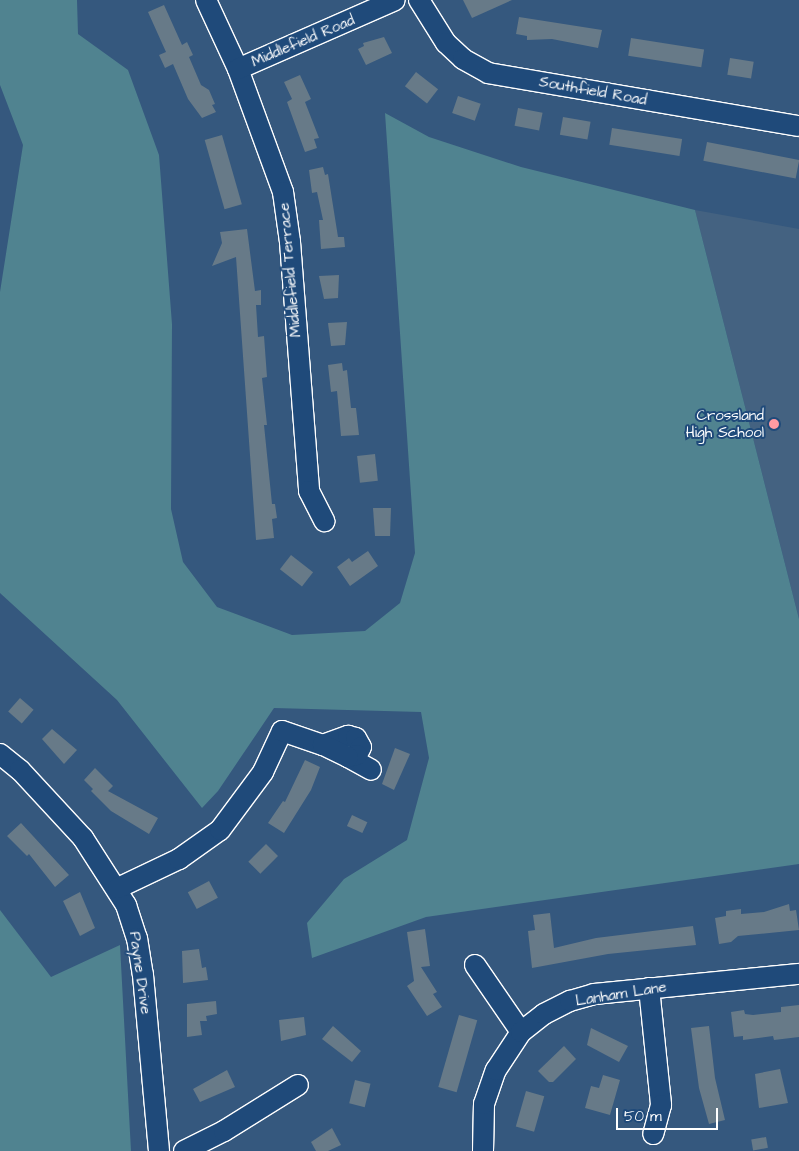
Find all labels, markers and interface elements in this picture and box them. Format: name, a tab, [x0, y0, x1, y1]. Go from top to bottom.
street label: Middlefield Road	[249, 11, 357, 71]
street label: Southfield Road	[538, 73, 648, 109]
street label: Middlefield Terrace	[275, 202, 305, 338]
place label: Crossland High School	[686, 406, 764, 441]
marker: Crossland High School	[768, 418, 780, 430]
street label: Payne Drive	[125, 931, 155, 1015]
street label: Lanham Lane	[574, 978, 668, 1010]
scale bar	[619, 1098, 722, 1130]
text: 50 m	[624, 1106, 662, 1127]

